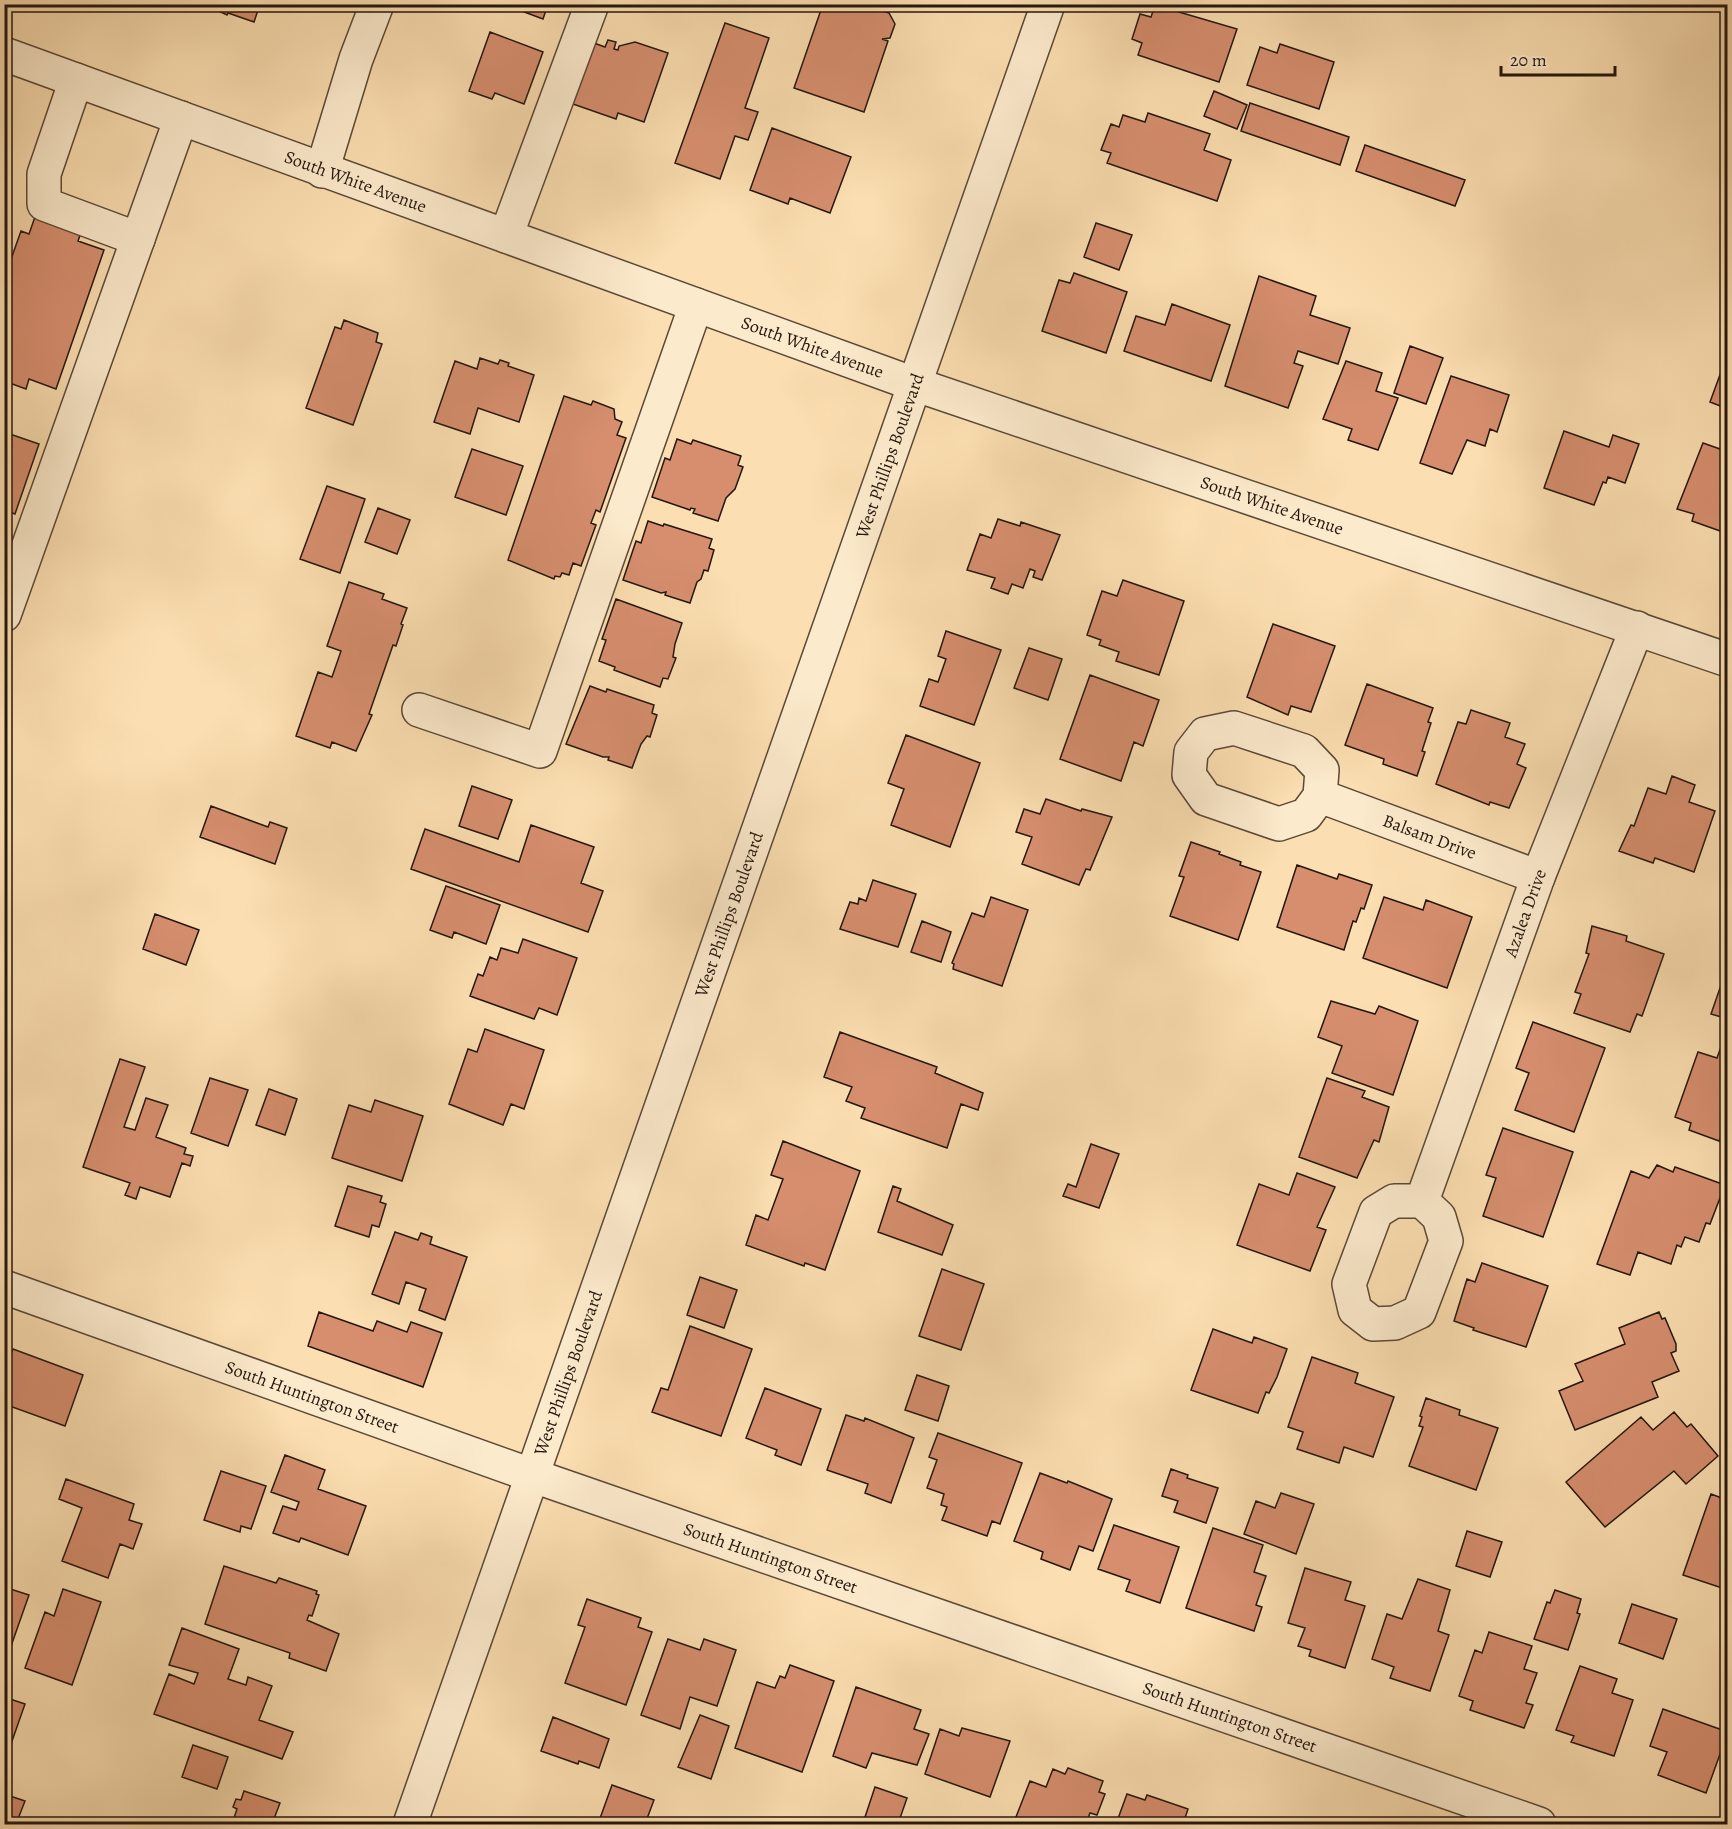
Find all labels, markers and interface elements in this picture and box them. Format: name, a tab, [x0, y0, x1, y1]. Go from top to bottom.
scale bar	[1501, 39, 1615, 77]
text: 20 m	[1510, 48, 1547, 72]
street label: South White Avenue	[281, 145, 430, 218]
street label: South White Avenue	[738, 310, 887, 384]
street label: West Phillips Boulevard	[849, 370, 930, 542]
street label: South White Avenue	[1197, 470, 1347, 541]
street label: Balsam Drive	[1379, 808, 1480, 865]
street label: West Phillips Boulevard	[689, 828, 769, 1001]
street label: Azalea Drive	[1498, 865, 1552, 961]
street label: West Phillips Boulevard	[528, 1287, 608, 1460]
street label: South Huntington Street	[222, 1355, 402, 1439]
street label: South Huntington Street	[680, 1517, 861, 1599]
street label: South Huntington Street	[1139, 1676, 1320, 1758]

